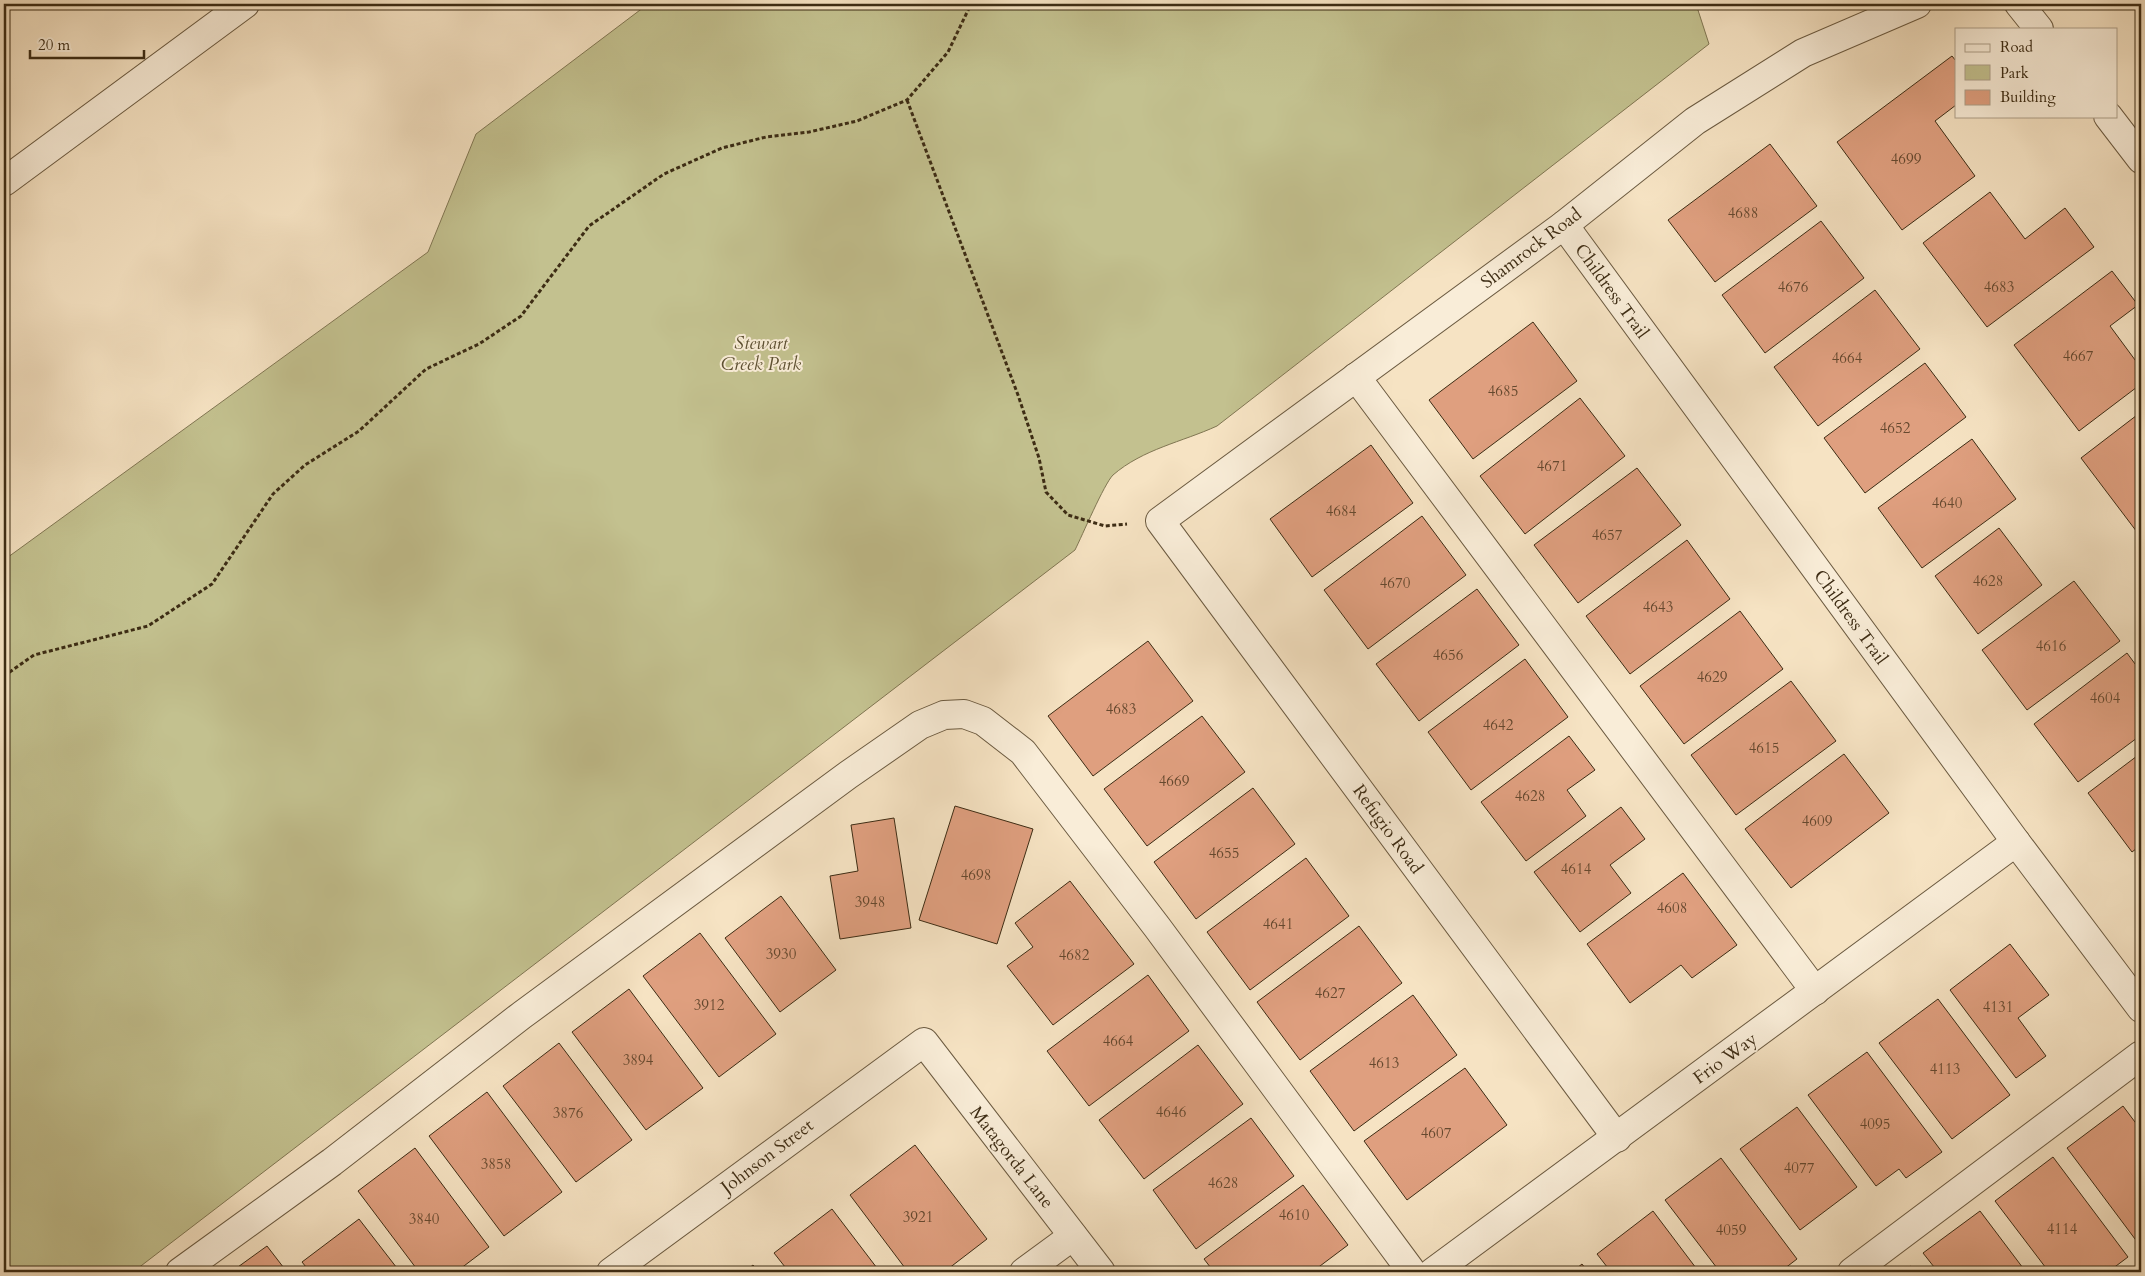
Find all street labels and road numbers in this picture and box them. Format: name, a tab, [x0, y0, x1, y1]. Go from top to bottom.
street label: Shamrock Road	[1476, 202, 1587, 295]
street label: Childress Trail	[1569, 239, 1655, 344]
street label: Childress Trail	[1808, 565, 1894, 670]
street label: Refugio Road	[1347, 779, 1429, 880]
street label: Frio Way	[1688, 1026, 1763, 1090]
street label: Matagorda Lane	[964, 1101, 1060, 1214]
street label: Johnson Street	[713, 1113, 819, 1201]

